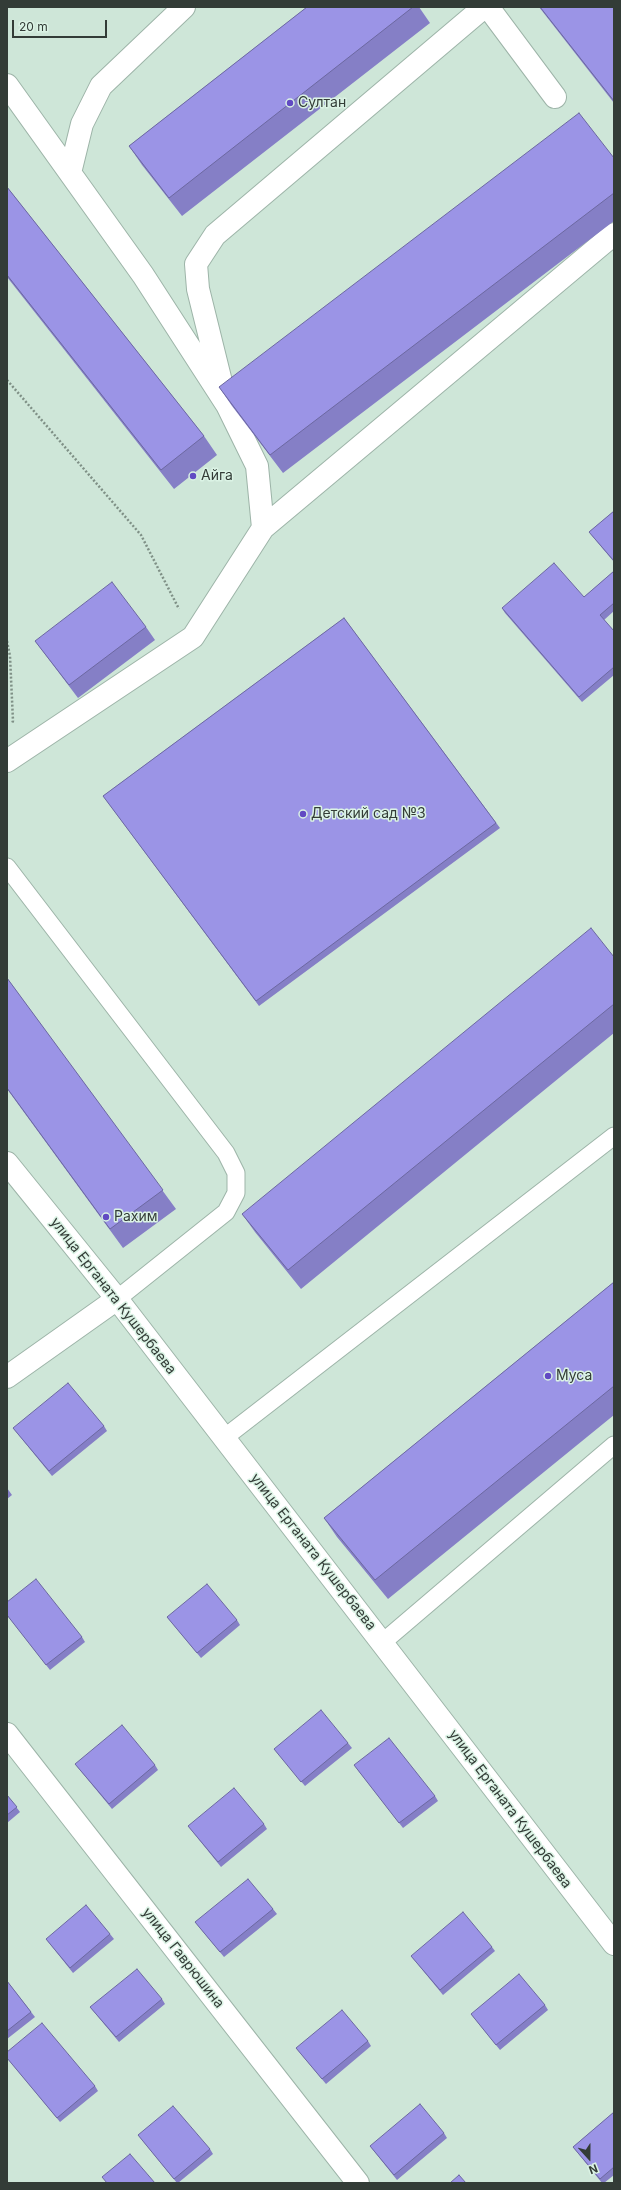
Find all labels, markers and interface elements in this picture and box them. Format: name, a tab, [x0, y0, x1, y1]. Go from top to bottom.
scale bar	[14, 12, 109, 38]
text: 20 m	[19, 19, 48, 34]
place label: Султан	[298, 95, 346, 111]
marker: Султан	[285, 98, 295, 108]
place label: Айга	[201, 468, 233, 484]
marker: Айга	[188, 471, 198, 481]
place label: Детский сад №3	[311, 806, 426, 822]
marker: Детский сад №3	[298, 809, 308, 819]
place label: Рахим	[114, 1209, 158, 1225]
marker: Рахим	[101, 1212, 111, 1222]
street label: улица Ерганата Кушербаева	[47, 1214, 179, 1378]
place label: Муса	[556, 1368, 592, 1384]
marker: Муса	[543, 1371, 553, 1381]
street label: улица Ерганата Кушербаева	[247, 1470, 379, 1634]
street label: улица Ерганата Кушербаева	[445, 1726, 575, 1892]
street label: улица Гаврюшина	[139, 1904, 227, 2012]
north arrow	[569, 2138, 609, 2178]
text: N	[587, 2161, 600, 2177]

